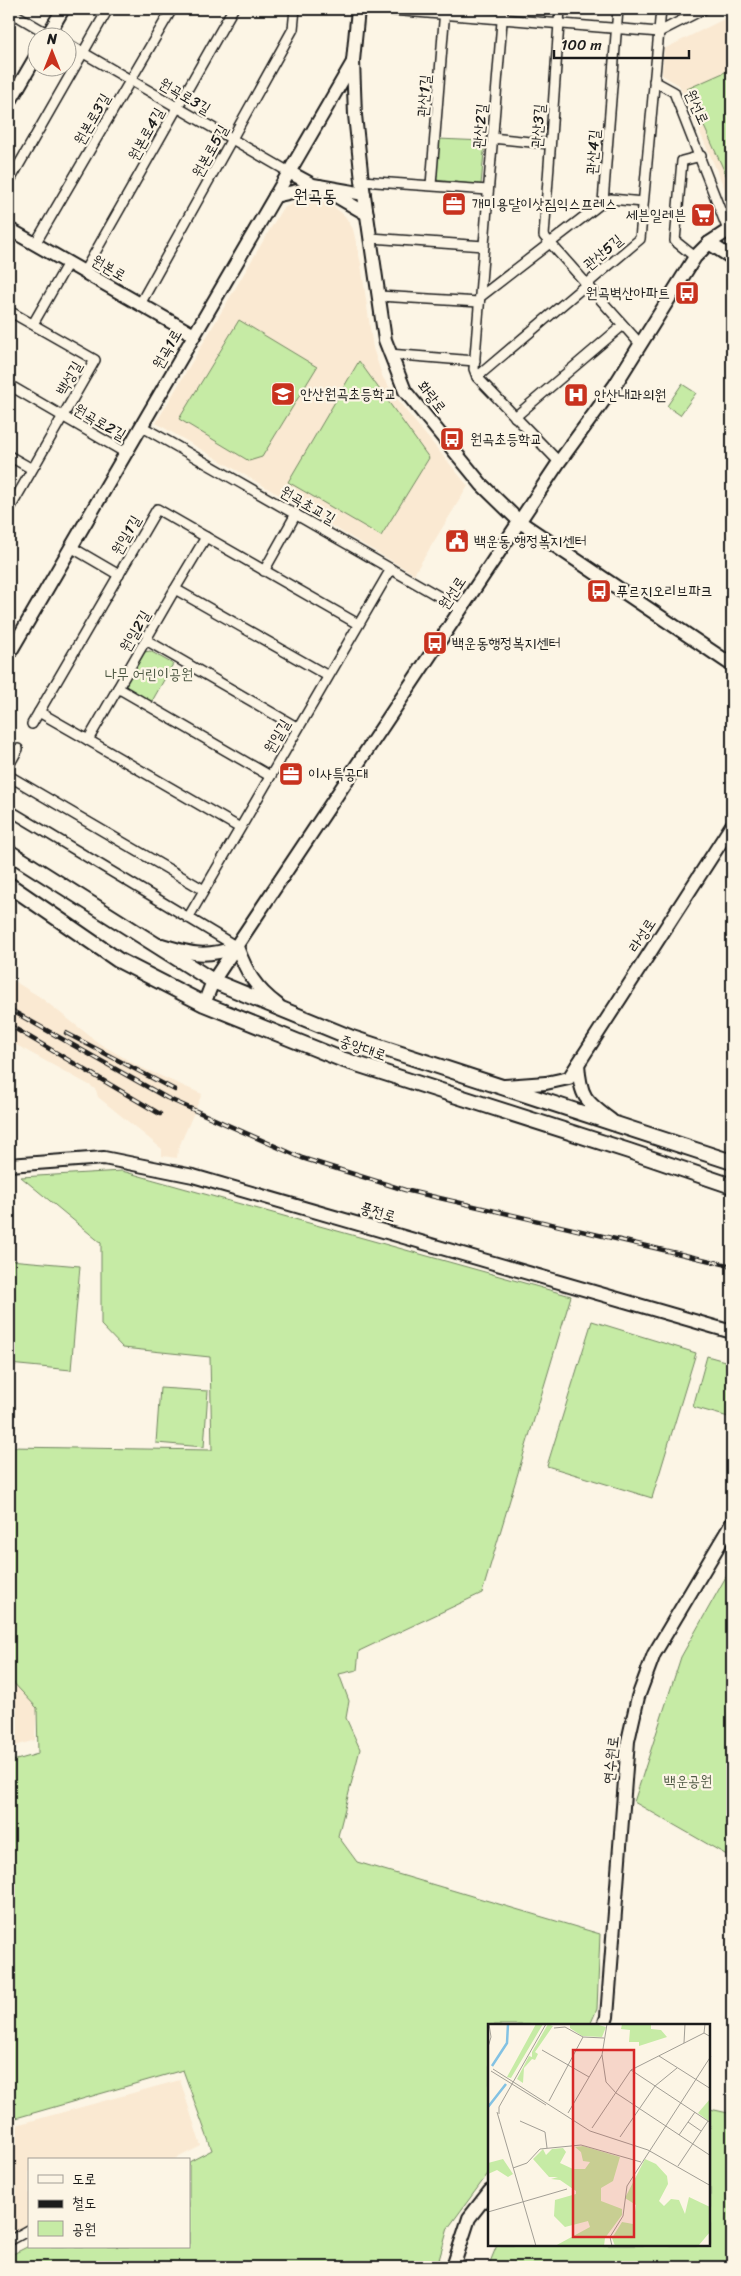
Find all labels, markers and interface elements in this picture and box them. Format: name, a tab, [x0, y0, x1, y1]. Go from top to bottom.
text: N	[46, 27, 57, 52]
north arrow	[28, 28, 78, 78]
scale bar	[554, 28, 688, 60]
text: 100 m	[561, 32, 602, 58]
street label: 원곡로3길	[154, 71, 216, 121]
street label: 관산1길	[410, 74, 438, 118]
street label: 원선로	[678, 85, 716, 129]
street label: 원본로3길	[67, 88, 117, 150]
street label: 원본로4길	[121, 102, 171, 166]
street label: 관산2길	[465, 103, 495, 149]
street label: 관산3길	[523, 103, 553, 149]
street label: 원본로5길	[185, 120, 235, 182]
street label: 관산4길	[578, 128, 608, 176]
district label: 원곡동	[293, 180, 337, 212]
office icon: 개미용달이삿짐익스프레스	[441, 191, 467, 217]
place label: 개미용달이삿짐익스프레스	[472, 191, 617, 217]
place label: 세븐일레븐	[626, 202, 686, 228]
supermarket icon: 세븐일레븐	[690, 202, 716, 228]
street label: 관산5길	[577, 227, 629, 277]
street label: 원본로	[87, 248, 131, 288]
place label: 원곡벽산아파트	[586, 280, 670, 306]
bus stop icon: 원곡벽산아파트	[674, 280, 700, 306]
street label: 원곡1로	[145, 324, 189, 374]
street label: 백성길	[49, 356, 89, 400]
street label: 화랑로	[411, 375, 453, 419]
school or university icon: 안산원곡초등학교	[270, 381, 296, 407]
place label: 안산원곡초등학교	[300, 381, 397, 407]
hospital icon: 안산내과의원	[563, 382, 589, 408]
place label: 안산내과의원	[594, 382, 666, 408]
street label: 원곡로2길	[69, 397, 131, 447]
bus stop icon: 원곡초등학교	[439, 426, 465, 452]
place label: 원곡초등학교	[470, 426, 542, 452]
street label: 원곡초교길	[275, 479, 341, 531]
street label: 원일1길	[104, 510, 148, 560]
public building icon: 백운동 행정복지센터	[444, 528, 470, 554]
place label: 백운동 행정복지센터	[474, 528, 587, 554]
street label: 원선로	[431, 571, 473, 615]
bus stop icon: 푸르지오리브파크	[586, 578, 612, 604]
place label: 푸르지오리브파크	[616, 578, 713, 604]
street label: 원일2길	[113, 605, 157, 657]
bus stop icon: 백운동행정복지센터	[422, 630, 448, 656]
place label: 백운동행정복지센터	[452, 630, 561, 656]
park label: 나무 어린이공원	[105, 661, 193, 687]
street label: 원일길	[257, 714, 297, 758]
office icon: 이사특공대	[278, 761, 304, 787]
place label: 이사특공대	[308, 761, 368, 787]
street label: 라성로	[621, 913, 663, 957]
street label: 중앙대로	[336, 1028, 390, 1068]
street label: 풍전로	[357, 1195, 399, 1229]
street label: 연수원로	[596, 1735, 626, 1785]
park label: 백운공원	[664, 1768, 712, 1794]
inset map	[488, 2024, 711, 2246]
legend	[28, 2158, 190, 2248]
text: 도로	[72, 2166, 96, 2192]
text: 철도	[72, 2190, 96, 2216]
text: 공원	[72, 2216, 96, 2242]

